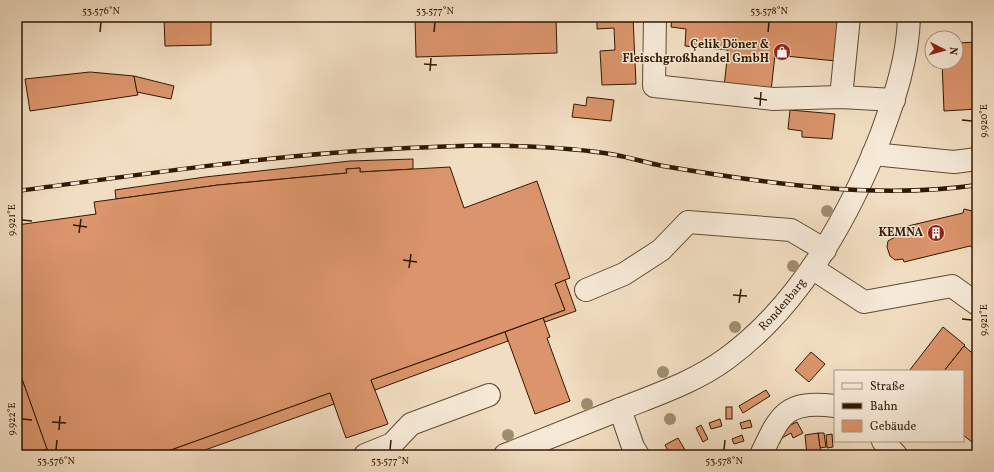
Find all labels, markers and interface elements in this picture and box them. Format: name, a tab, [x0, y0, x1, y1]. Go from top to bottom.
text: 53.576°N	[82, 4, 121, 18]
text: 53.577°N	[416, 4, 454, 18]
text: 53.578°N	[750, 4, 788, 18]
north arrow	[924, 30, 964, 70]
place label: Çelik Döner & Fleischgroßhandel GmbH	[623, 37, 769, 67]
shop icon: Çelik Döner & Fleischgroßhandel GmbH	[772, 42, 792, 62]
text: N	[945, 46, 960, 56]
text: 9.920°E	[977, 104, 991, 138]
text: 9.921°E	[5, 204, 19, 236]
building icon: KEMNA	[926, 223, 946, 243]
place label: KEMNA	[878, 225, 923, 241]
street label: Rondenbarg	[755, 275, 810, 335]
text: 9.921°E	[977, 304, 991, 336]
legend	[834, 370, 964, 442]
text: Straße	[870, 379, 905, 395]
text: Bahn	[870, 399, 898, 415]
text: 9.922°E	[5, 402, 19, 436]
text: Gebäude	[870, 419, 917, 435]
text: 53.576°N	[37, 454, 76, 468]
text: 53.577°N	[371, 454, 409, 468]
text: 53.578°N	[705, 454, 743, 468]

